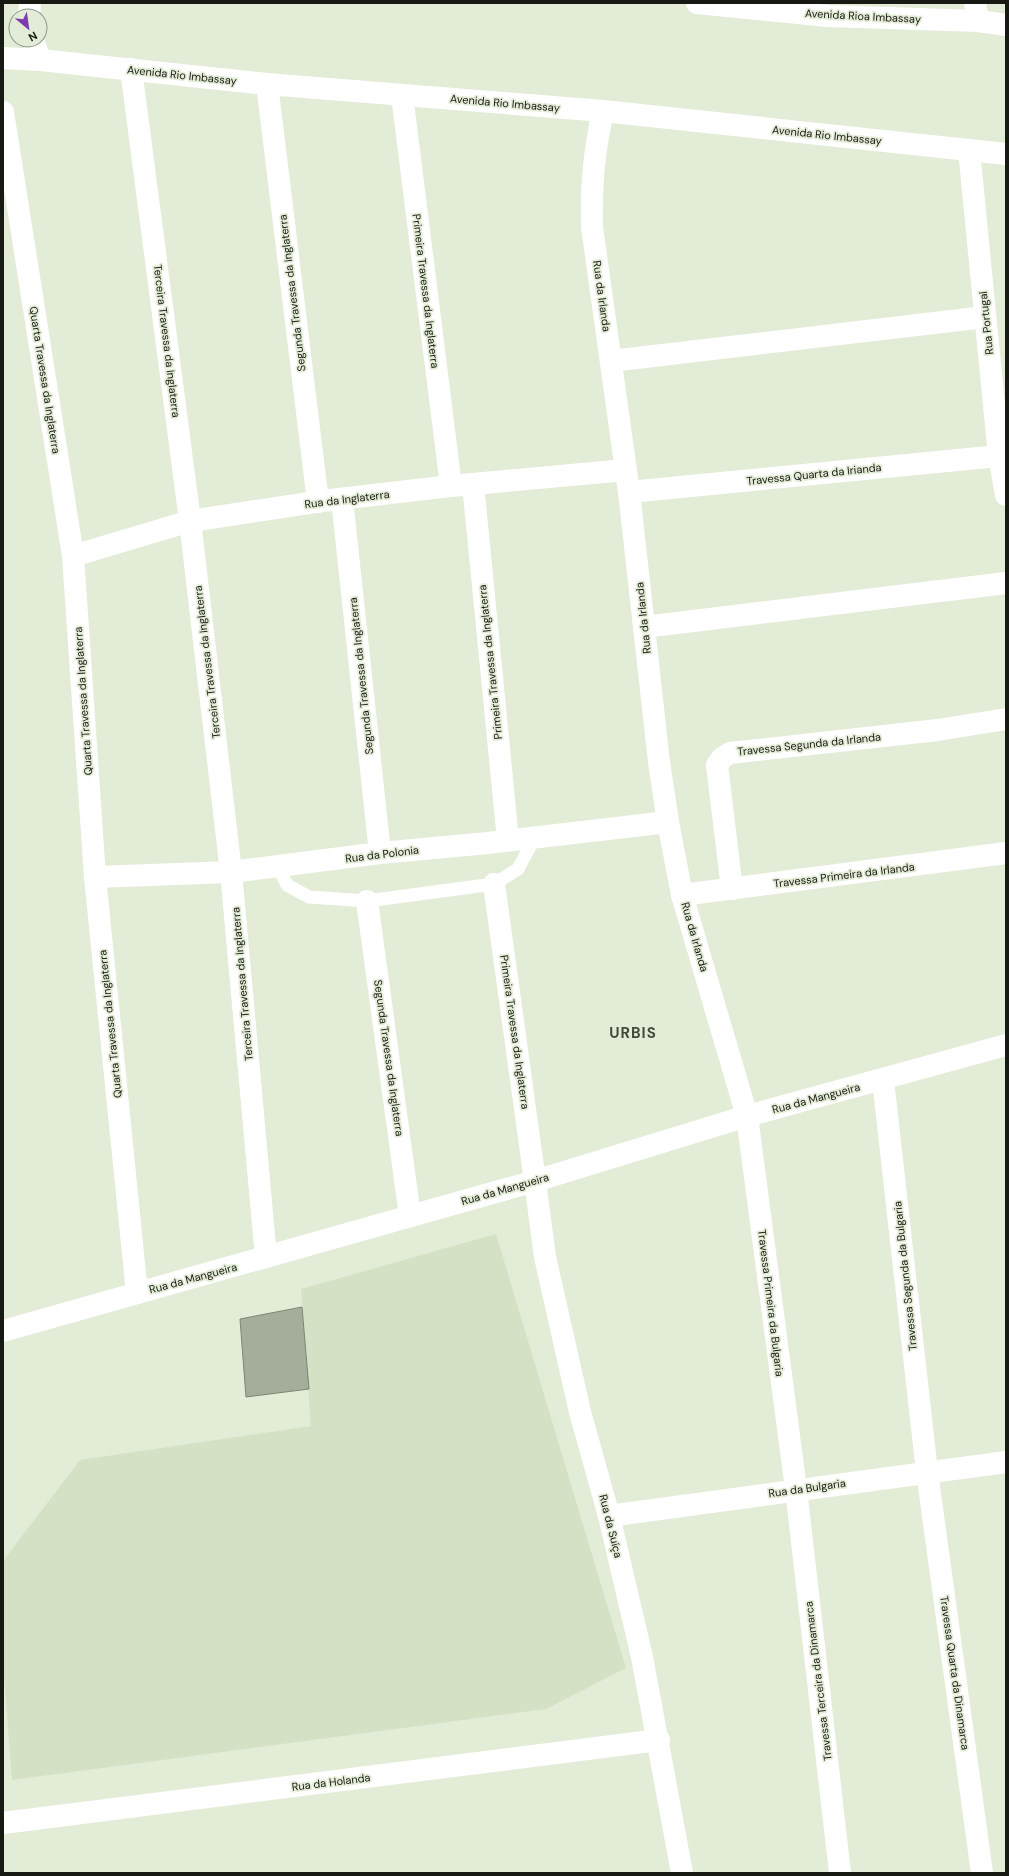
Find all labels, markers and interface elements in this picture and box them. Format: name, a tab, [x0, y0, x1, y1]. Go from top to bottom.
street label: Avenida Rioa Imbassay	[805, 6, 921, 26]
north arrow	[8, 8, 48, 48]
text: N	[26, 29, 40, 45]
street label: Avenida Rio Imbassay	[127, 62, 237, 88]
street label: Avenida Rio Imbassay	[450, 91, 560, 115]
street label: Avenida Rio Imbassay	[772, 122, 882, 148]
street label: Primeira Travessa da Inglaterra	[410, 213, 442, 369]
street label: Segunda Travessa da Inglaterra	[275, 214, 309, 372]
street label: Rua da Irlanda	[590, 259, 614, 333]
street label: Terceira Travessa da Inglaterra	[151, 264, 183, 418]
street label: Rua Portugal	[976, 291, 996, 355]
street label: Quarta Travessa da Inglaterra	[26, 305, 64, 455]
street label: Travessa Quarta da Irianda	[746, 460, 882, 488]
street label: Rua da Inglaterra	[304, 487, 390, 511]
street label: Rua da Irlanda	[632, 582, 654, 654]
street label: Primeira Travessa da Inglaterra	[475, 584, 505, 740]
street label: Terceira Travessa da Inglaterra	[191, 585, 223, 739]
street label: Segunda Travessa da Inglaterra	[346, 597, 376, 755]
street label: Quarta Travessa da Inglaterra	[71, 626, 95, 776]
street label: Travessa Segunda da Irlanda	[736, 729, 882, 759]
street label: Rua da Polonia	[344, 843, 420, 865]
street label: Travessa Primeira da Irlanda	[773, 859, 915, 891]
street label: Rua da Irlanda	[678, 901, 712, 973]
street label: Terceira Travessa da Inglaterra	[228, 907, 256, 1061]
street label: Quarta Travessa da Inglaterra	[95, 949, 125, 1099]
street label: Primeira Travessa da Inglaterra	[497, 954, 533, 1110]
street label: Segunda Travessa da Inglaterra	[371, 979, 407, 1137]
district label: URBIS	[609, 1023, 657, 1043]
street label: Rua da Mangueira	[770, 1080, 862, 1116]
street label: Rua da Mangueira	[460, 1170, 550, 1208]
street label: Travessa Segunda da Bulgaria	[890, 1201, 920, 1351]
street label: Travessa Primeira da Bulgaria	[755, 1229, 787, 1377]
street label: Rua da Mangueira	[147, 1260, 239, 1296]
street label: Rua da Bulgaria	[768, 1476, 846, 1500]
street label: Rua da Suíça	[596, 1493, 626, 1559]
street label: Travessa Quarta da Dinamarca	[937, 1595, 973, 1751]
street label: Travessa Terceira da Dinamarca	[801, 1600, 835, 1762]
street label: Rua da Holanda	[291, 1770, 371, 1794]

